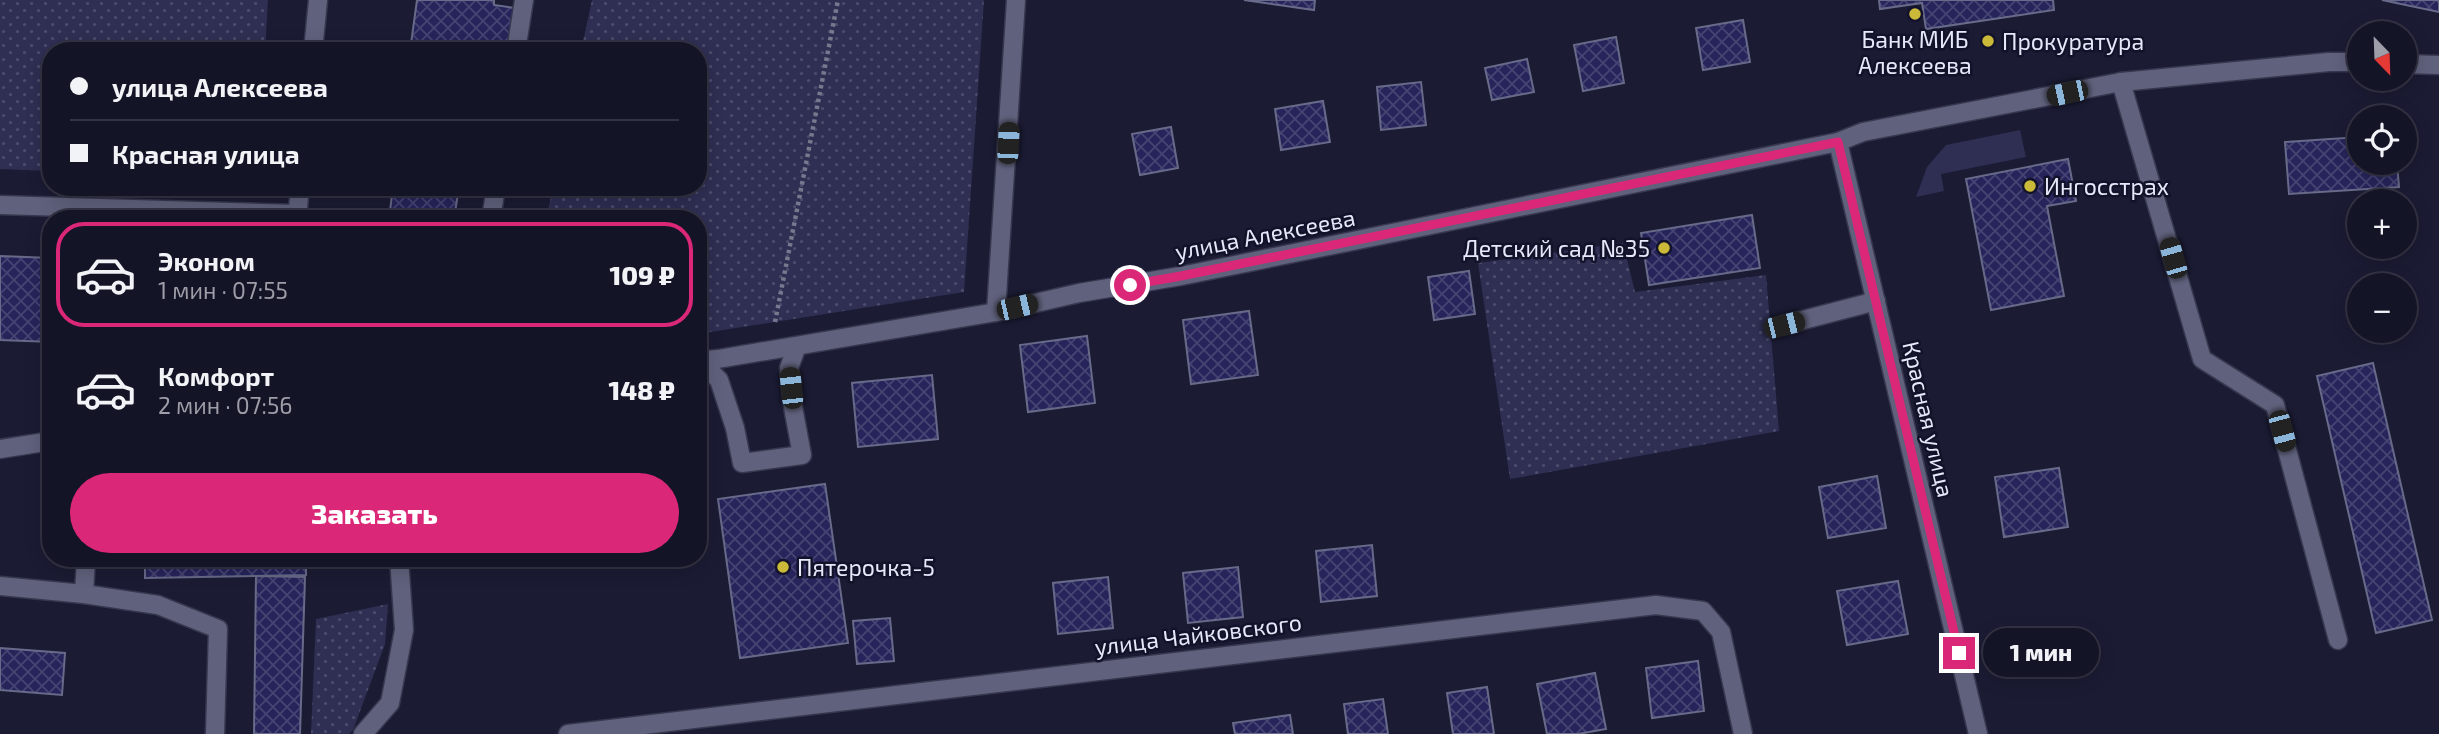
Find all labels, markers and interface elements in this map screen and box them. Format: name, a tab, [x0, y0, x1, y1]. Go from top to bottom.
marker: Банк МИБ Алексеева	[1907, 6, 1923, 22]
north arrow	[2347, 21, 2417, 91]
map controls	[2347, 21, 2417, 343]
place label: Банк МИБ Алексеева	[1858, 25, 1972, 79]
place label: Прокуратура	[2002, 27, 2144, 56]
marker: Прокуратура	[1980, 33, 1996, 49]
text: улица Алексеева	[112, 71, 328, 102]
car	[2045, 78, 2090, 108]
button: locate	[2347, 105, 2417, 175]
car	[997, 121, 1020, 165]
text: Красная улица	[112, 138, 300, 169]
place label: Ингосстрах	[2044, 172, 2169, 200]
marker: Ингосстрах	[2022, 178, 2038, 194]
button: +	[2347, 189, 2417, 259]
street label: улица Алексеева	[1173, 203, 1358, 266]
place label: Детский сад №35	[1463, 234, 1650, 262]
car	[2158, 235, 2189, 281]
marker: Детский сад №35	[1656, 240, 1672, 256]
icon: car	[74, 243, 137, 306]
text: Эконом	[158, 245, 255, 276]
text: 109 ₽	[609, 259, 675, 290]
route start	[1114, 269, 1146, 301]
button: −	[2347, 273, 2417, 343]
text: 1 мин · 07:55	[158, 276, 288, 304]
car	[995, 292, 1040, 322]
car	[1762, 310, 1807, 340]
street label: Красная улица	[1896, 338, 1961, 500]
icon: car	[74, 358, 137, 421]
text: Комфорт	[158, 360, 274, 391]
car	[779, 366, 804, 410]
text: 148 ₽	[609, 374, 675, 405]
text: 2 мин · 07:56	[158, 391, 292, 419]
car	[2267, 408, 2298, 454]
button: Заказать	[70, 473, 679, 553]
place label: Пятерочка-5	[797, 553, 935, 581]
marker: Пятерочка-5	[775, 559, 791, 575]
street label: улица Чайковского	[1093, 607, 1303, 662]
callout: 1 мин	[1983, 628, 2099, 678]
route end	[1943, 637, 1975, 669]
text: 1 мин	[2010, 638, 2072, 666]

